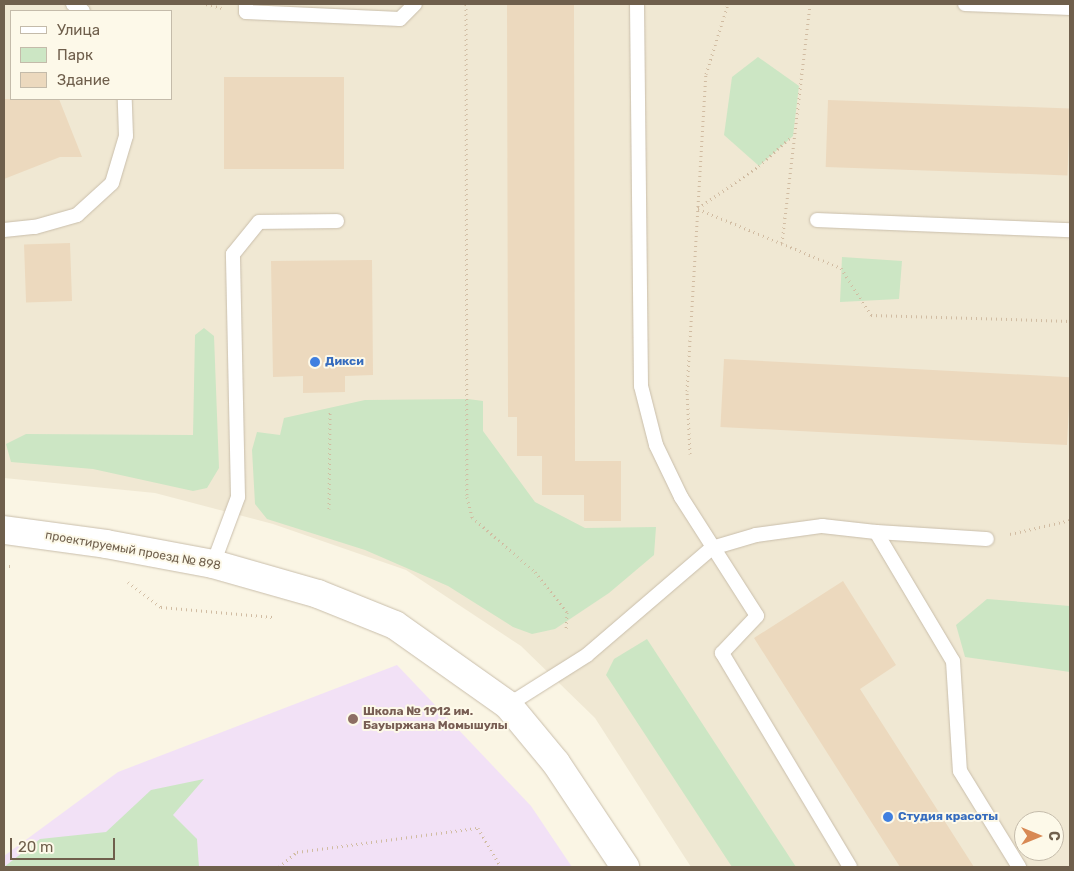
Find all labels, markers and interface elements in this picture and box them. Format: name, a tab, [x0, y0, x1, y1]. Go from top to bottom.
legend	[10, 10, 172, 100]
text: Улица	[57, 21, 100, 39]
text: Парк	[57, 46, 93, 64]
text: Здание	[57, 71, 110, 89]
place label: Дикси	[325, 355, 364, 369]
marker: Дикси	[309, 356, 321, 368]
street label: проектируемый проезд № 898	[44, 528, 222, 574]
place label: Школа № 1912 им. Бауыржана Момышулы	[363, 705, 508, 733]
marker: Школа № 1912 им. Бауыржана Момышулы	[347, 713, 359, 725]
place label: Студия красоты	[898, 810, 998, 824]
marker: Студия красоты	[882, 811, 894, 823]
north arrow	[1014, 811, 1064, 861]
scale bar	[12, 828, 118, 860]
text: С	[1045, 831, 1062, 841]
text: 20 m	[18, 838, 53, 856]

